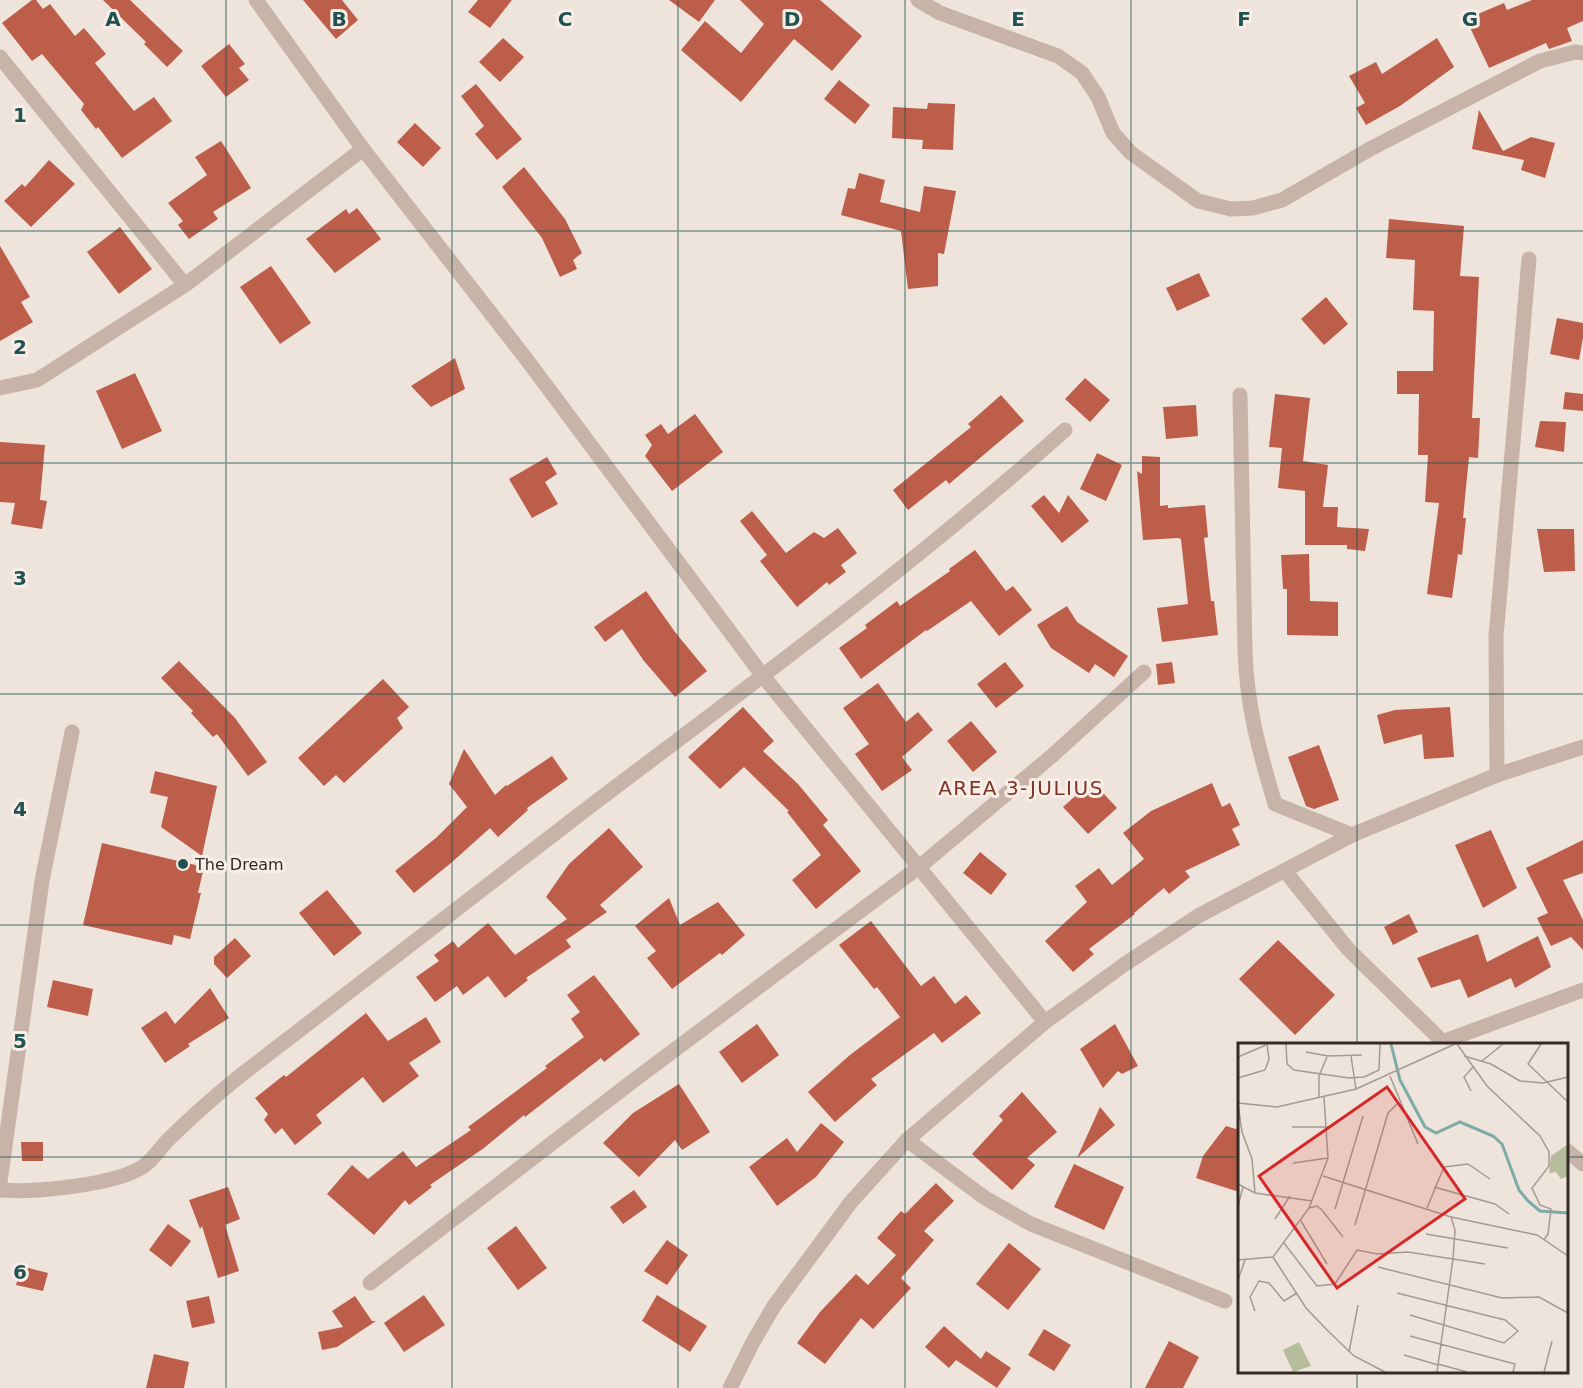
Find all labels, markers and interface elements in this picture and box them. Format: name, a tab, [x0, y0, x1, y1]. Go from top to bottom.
text: A	[105, 7, 121, 31]
text: B	[331, 7, 347, 31]
text: C	[558, 7, 572, 31]
text: D	[784, 7, 800, 31]
text: E	[1011, 7, 1025, 31]
text: F	[1237, 7, 1251, 31]
text: G	[1462, 7, 1478, 31]
text: 1	[13, 103, 27, 127]
text: 2	[13, 335, 27, 359]
text: 3	[13, 566, 27, 590]
district label: AREA 3-JULIUS	[938, 776, 1104, 800]
text: 4	[13, 797, 27, 821]
place label: The Dream	[194, 855, 284, 874]
marker: The Dream	[176, 857, 190, 871]
text: 5	[13, 1029, 27, 1053]
inset map	[1238, 1043, 1568, 1373]
text: 6	[13, 1260, 27, 1284]

